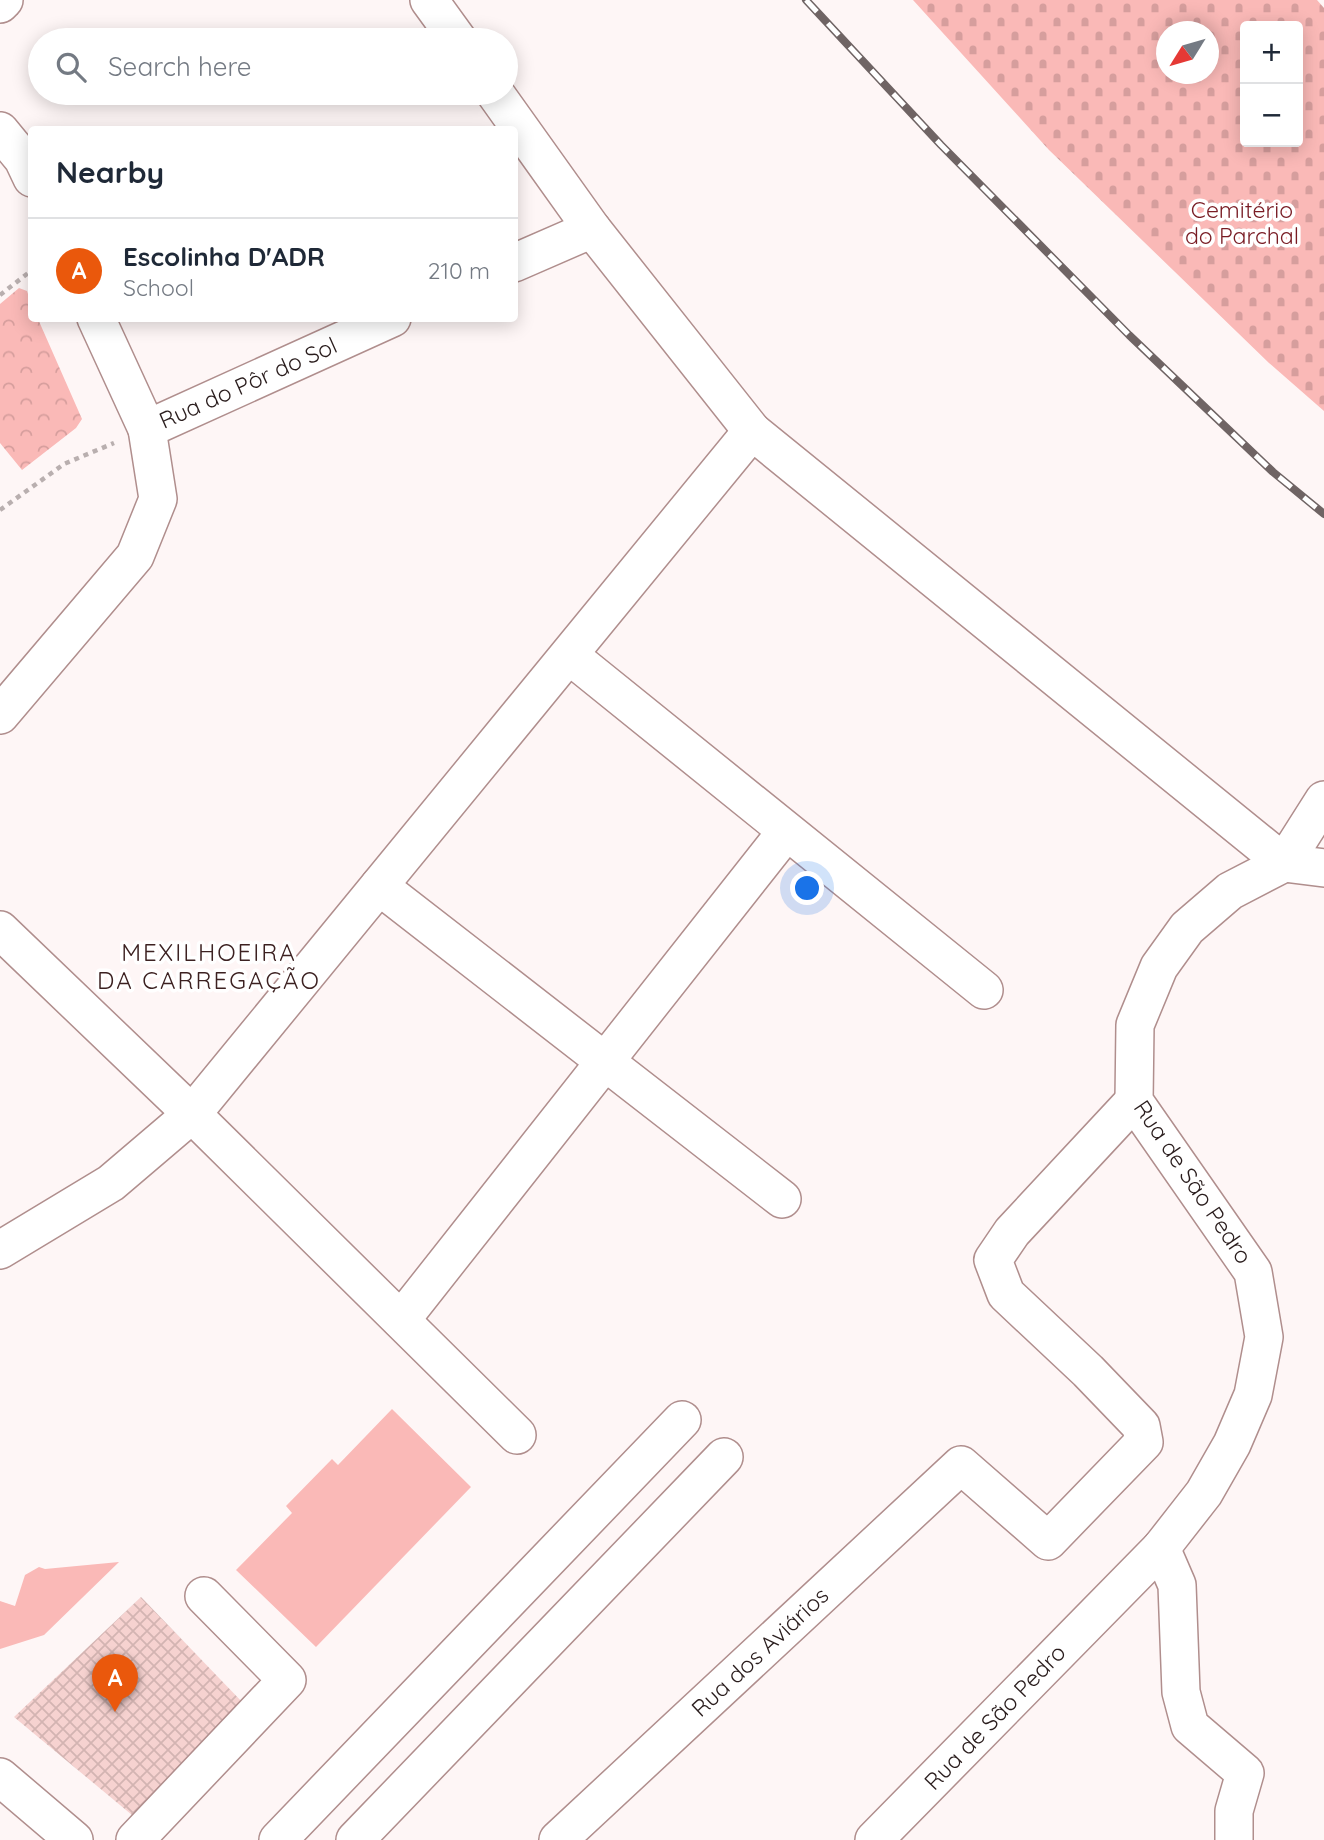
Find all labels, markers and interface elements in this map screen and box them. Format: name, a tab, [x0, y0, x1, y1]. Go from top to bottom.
north arrow	[1156, 21, 1219, 84]
map controls	[1240, 21, 1303, 147]
button: +	[1240, 21, 1303, 84]
search box	[28, 28, 518, 105]
icon: search	[52, 48, 90, 86]
text: Search here	[108, 50, 252, 83]
button: −	[1240, 84, 1303, 147]
text: Nearby	[56, 153, 164, 191]
park label: Cemitério do Parchal	[1185, 195, 1299, 250]
text: Escolinha D'ADR	[123, 240, 325, 273]
text: A	[72, 256, 86, 285]
text: 210 m	[428, 256, 490, 285]
text: School	[123, 273, 194, 302]
street label: Rua do Pôr do Sol	[154, 330, 341, 435]
your location	[790, 871, 824, 905]
district label: MEXILHOEIRA DA CARREGAÇÃO	[97, 937, 321, 995]
street label: Rua de São Pedro	[1128, 1094, 1259, 1269]
street label: Rua dos Aviários	[685, 1581, 834, 1723]
street label: Rua de São Pedro	[918, 1638, 1072, 1796]
pin: A	[92, 1654, 138, 1712]

